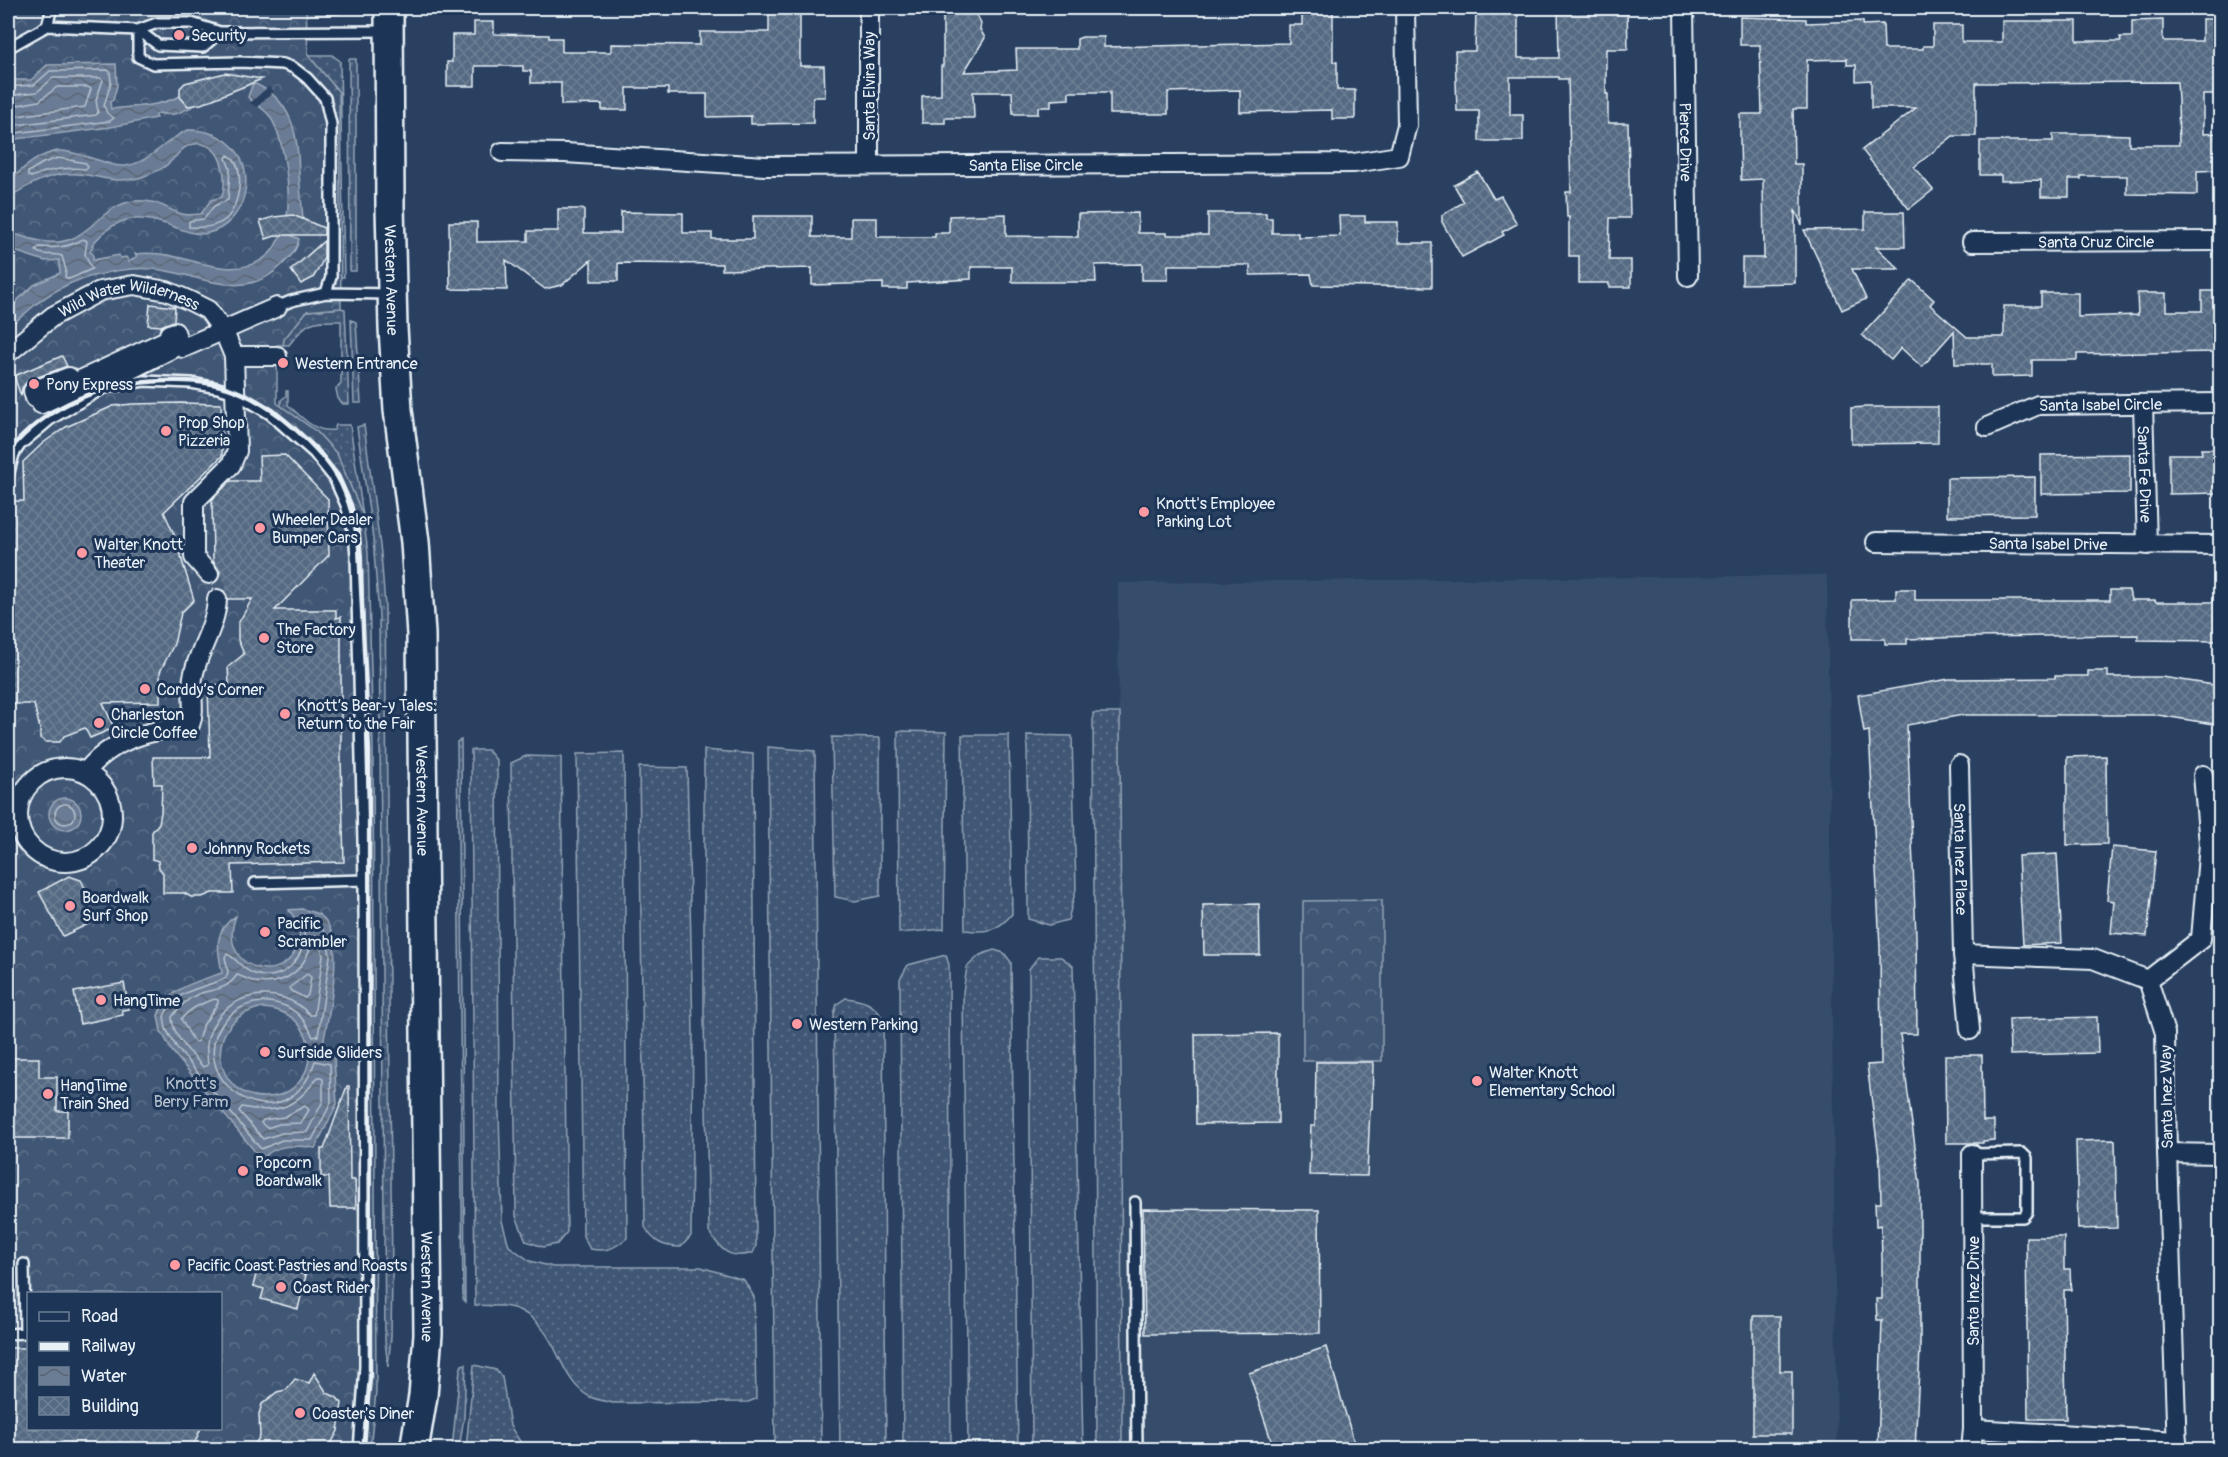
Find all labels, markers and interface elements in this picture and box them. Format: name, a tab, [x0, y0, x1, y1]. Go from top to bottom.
place label: Security	[191, 26, 246, 46]
marker: Security	[172, 28, 186, 42]
street label: Santa Elvira Way	[860, 31, 880, 141]
street label: Pierce Drive	[1674, 102, 1696, 182]
street label: Santa Elise Circle	[968, 155, 1083, 176]
street label: Western Avenue	[379, 224, 402, 336]
street label: Santa Cruz Circle	[2038, 232, 2154, 253]
street label: Wild Water Wilderness	[55, 275, 203, 322]
place label: Western Entrance	[295, 354, 418, 374]
marker: Western Entrance	[276, 356, 290, 370]
place label: Pony Express	[46, 375, 133, 395]
marker: Pony Express	[27, 377, 41, 391]
street label: Santa Isabel Circle	[2039, 395, 2162, 416]
place label: Prop Shop Pizzeria	[178, 413, 245, 451]
marker: Prop Shop Pizzeria	[159, 424, 173, 438]
street label: Santa Fe Drive	[2133, 425, 2155, 523]
place label: Knott's Employee Parking Lot	[1156, 494, 1275, 532]
marker: Knott's Employee Parking Lot	[1137, 505, 1151, 519]
place label: Wheeler Dealer Bumper Cars	[272, 510, 373, 548]
marker: Wheeler Dealer Bumper Cars	[253, 521, 267, 535]
street label: Santa Isabel Drive	[1988, 534, 2108, 555]
place label: Walter Knott Theater	[94, 535, 183, 573]
marker: Walter Knott Theater	[75, 546, 89, 560]
place label: The Factory Store	[276, 620, 356, 658]
marker: The Factory Store	[257, 631, 271, 645]
place label: Corddy’s Corner	[157, 680, 264, 700]
marker: Corddy’s Corner	[138, 682, 152, 696]
place label: Knott’s Bear-y Tales: Return to the Fair	[297, 696, 437, 734]
place label: Charleston Circle Coffee	[111, 705, 198, 743]
marker: Knott’s Bear-y Tales: Return to the Fair	[278, 707, 292, 721]
marker: Charleston Circle Coffee	[92, 716, 106, 730]
street label: Western Avenue	[411, 745, 432, 856]
street label: Santa Inez Place	[1949, 803, 1971, 915]
place label: Johnny Rockets	[204, 839, 310, 859]
marker: Johnny Rockets	[185, 841, 199, 855]
place label: Boardwalk Surf Shop	[82, 888, 149, 926]
marker: Boardwalk Surf Shop	[63, 899, 77, 913]
place label: Pacific Scrambler	[277, 914, 347, 952]
marker: Pacific Scrambler	[258, 925, 272, 939]
place label: HangTime	[113, 991, 180, 1011]
marker: HangTime	[94, 993, 108, 1007]
place label: Western Parking	[809, 1015, 918, 1035]
marker: Western Parking	[790, 1017, 804, 1031]
place label: Surfside Gliders	[277, 1043, 382, 1063]
marker: Surfside Gliders	[258, 1045, 272, 1059]
street label: Santa Inez Way	[2156, 1045, 2178, 1149]
place label: Walter Knott Elementary School	[1489, 1063, 1615, 1101]
park label: Knott's Berry Farm	[154, 1074, 228, 1112]
marker: Walter Knott Elementary School	[1470, 1074, 1484, 1088]
place label: HangTime Train Shed	[60, 1076, 129, 1114]
marker: HangTime Train Shed	[41, 1087, 55, 1101]
place label: Popcorn Boardwalk	[255, 1153, 322, 1191]
marker: Popcorn Boardwalk	[236, 1164, 250, 1178]
street label: Western Avenue	[416, 1231, 437, 1343]
street label: Santa Inez Drive	[1964, 1236, 1984, 1346]
place label: Pacific Coast Pastries and Roasts	[187, 1256, 407, 1276]
marker: Pacific Coast Pastries and Roasts	[168, 1258, 182, 1272]
place label: Coast Rider	[293, 1278, 370, 1298]
marker: Coast Rider	[274, 1280, 288, 1294]
legend	[27, 1292, 222, 1430]
text: Road	[81, 1305, 118, 1328]
text: Railway	[81, 1335, 136, 1358]
text: Water	[81, 1365, 127, 1388]
text: Building	[81, 1395, 139, 1418]
place label: Coaster's Diner	[312, 1404, 415, 1424]
marker: Coaster's Diner	[293, 1406, 307, 1420]

